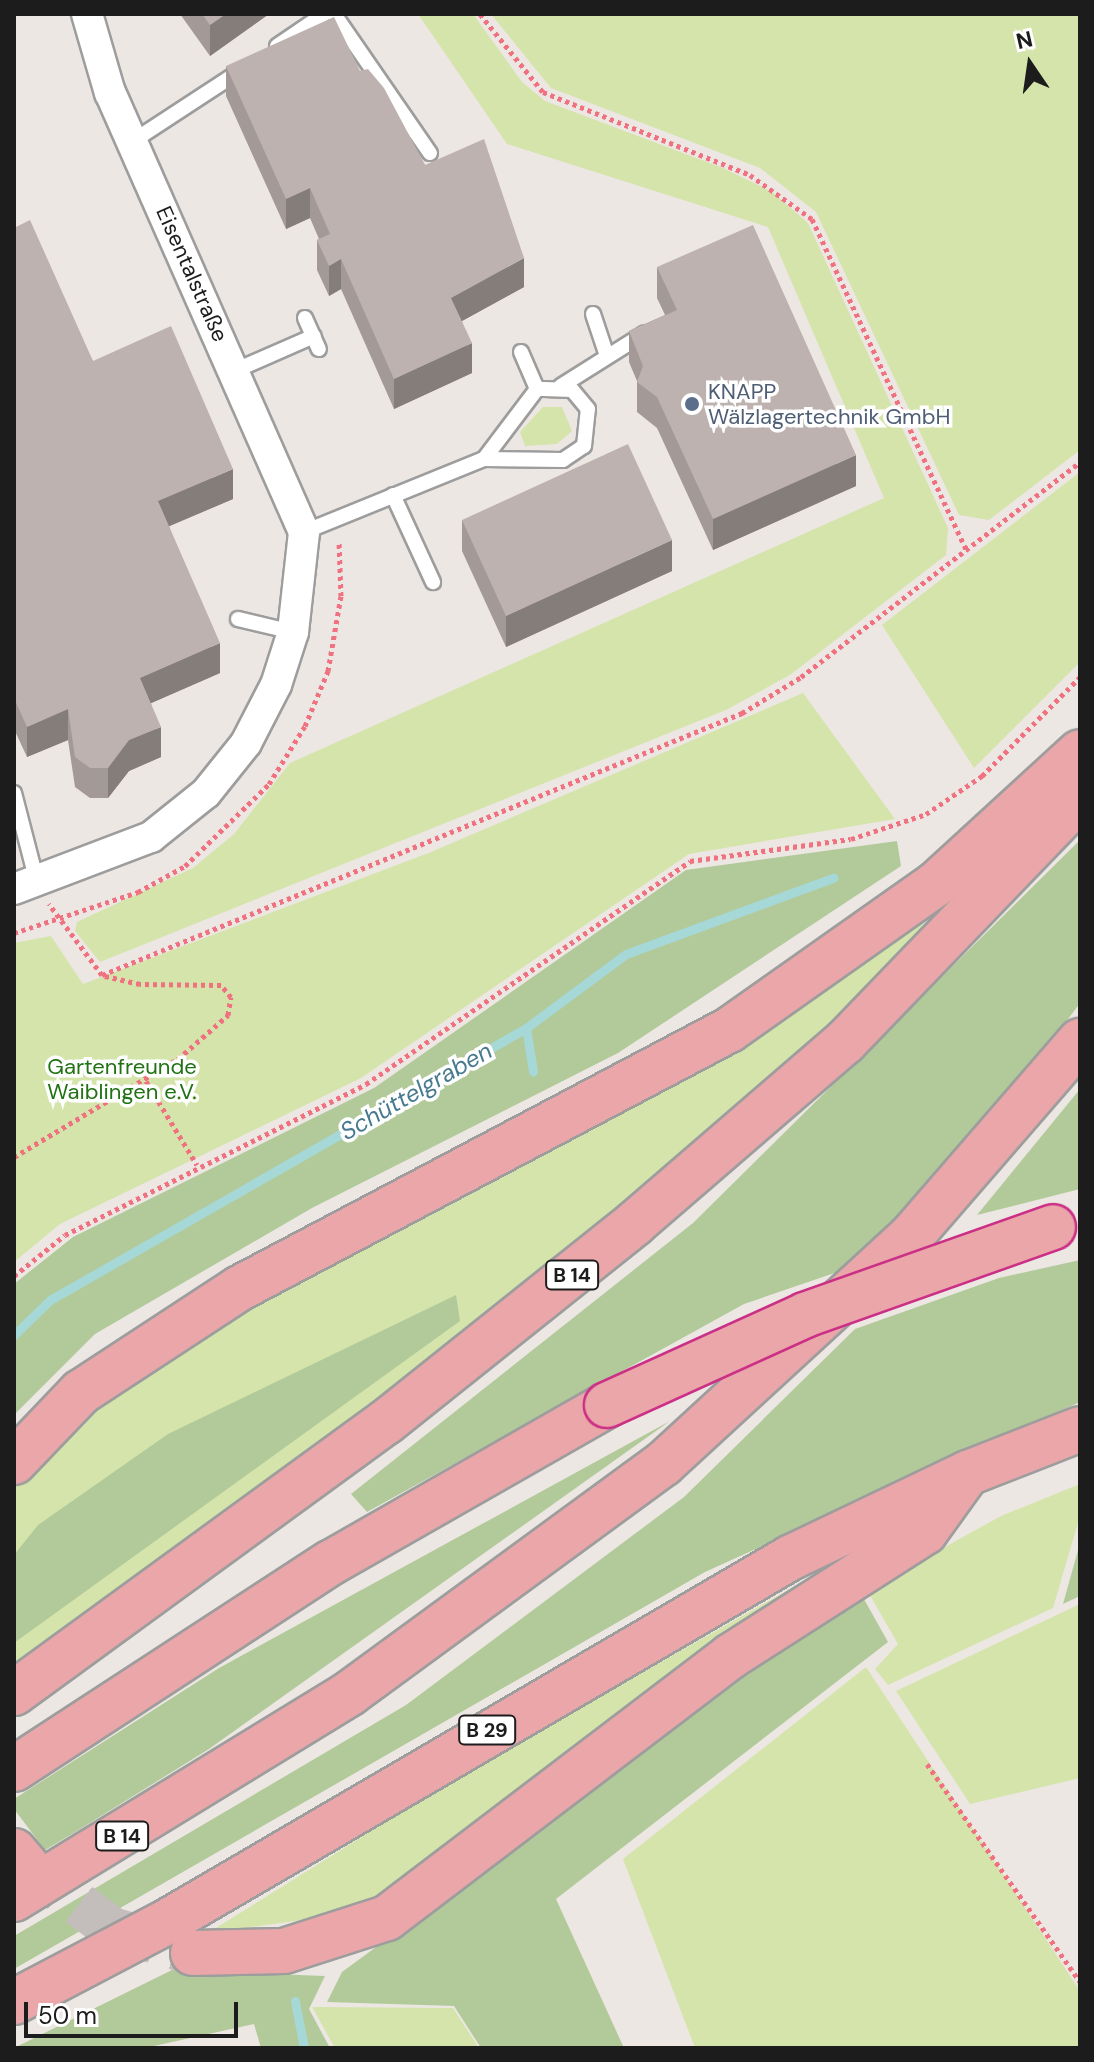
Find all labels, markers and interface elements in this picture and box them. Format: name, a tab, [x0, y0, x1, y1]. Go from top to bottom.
north arrow	[990, 24, 1070, 104]
text: N	[1013, 24, 1036, 56]
street label: Eisentalstraße	[150, 202, 234, 346]
place label: KNAPP Wälzlagertechnik GmbH	[708, 378, 950, 430]
marker: KNAPP Wälzlagertechnik GmbH	[683, 395, 701, 413]
water label: Schüttelgraben	[335, 1036, 497, 1146]
park label: Gartenfreunde Waiblingen e.V.	[47, 1053, 197, 1104]
road number: B 14	[544, 1259, 600, 1291]
road number: B 29	[457, 1714, 517, 1746]
road number: B 14	[94, 1820, 150, 1852]
scale bar	[28, 1986, 242, 2036]
text: 50 m	[38, 2000, 97, 2031]

